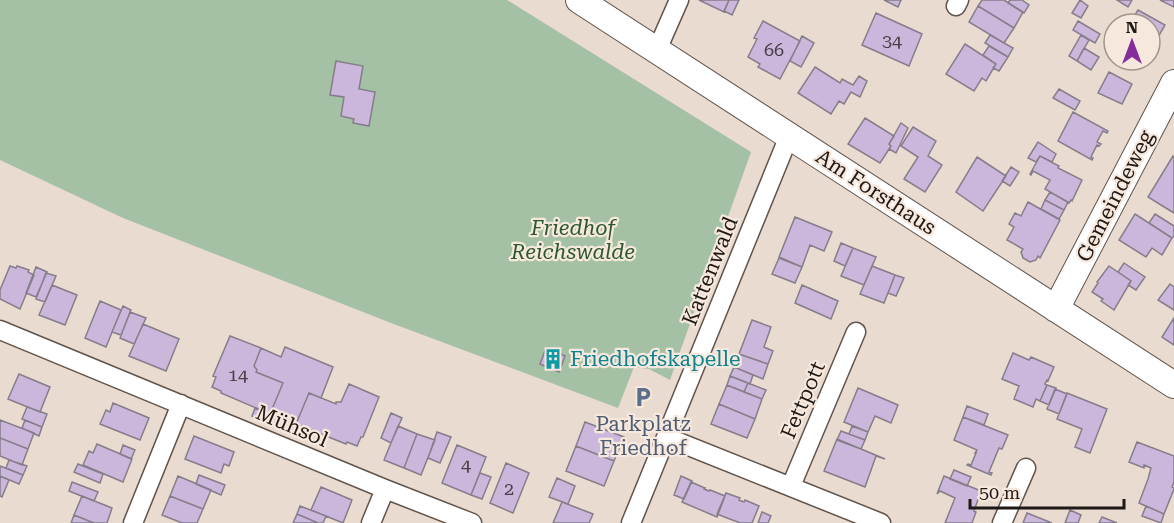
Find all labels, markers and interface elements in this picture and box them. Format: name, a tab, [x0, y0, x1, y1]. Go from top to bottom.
north arrow	[1102, 12, 1162, 72]
text: N	[1126, 18, 1138, 37]
house number: 34	[882, 30, 902, 51]
house number: 66	[764, 39, 784, 60]
street label: Gemeindeweg	[1072, 126, 1158, 266]
street label: Am Forsthaus	[812, 144, 940, 240]
street label: Kattenwald	[677, 213, 743, 329]
park label: Friedhof Reichswalde	[510, 216, 635, 264]
building icon: Friedhofskapelle	[541, 347, 565, 371]
place label: Friedhofskapelle	[570, 347, 741, 371]
street label: Fettpott	[776, 358, 830, 442]
house number: 14	[228, 364, 248, 385]
parking icon: Parkplatz Friedhof	[631, 385, 655, 409]
street label: Mühsol	[252, 400, 332, 452]
place label: Parkplatz Friedhof	[595, 412, 691, 460]
house number: 4	[461, 454, 471, 475]
scale bar	[970, 472, 1124, 510]
house number: 2	[504, 478, 514, 499]
text: 50 m	[979, 482, 1020, 503]

